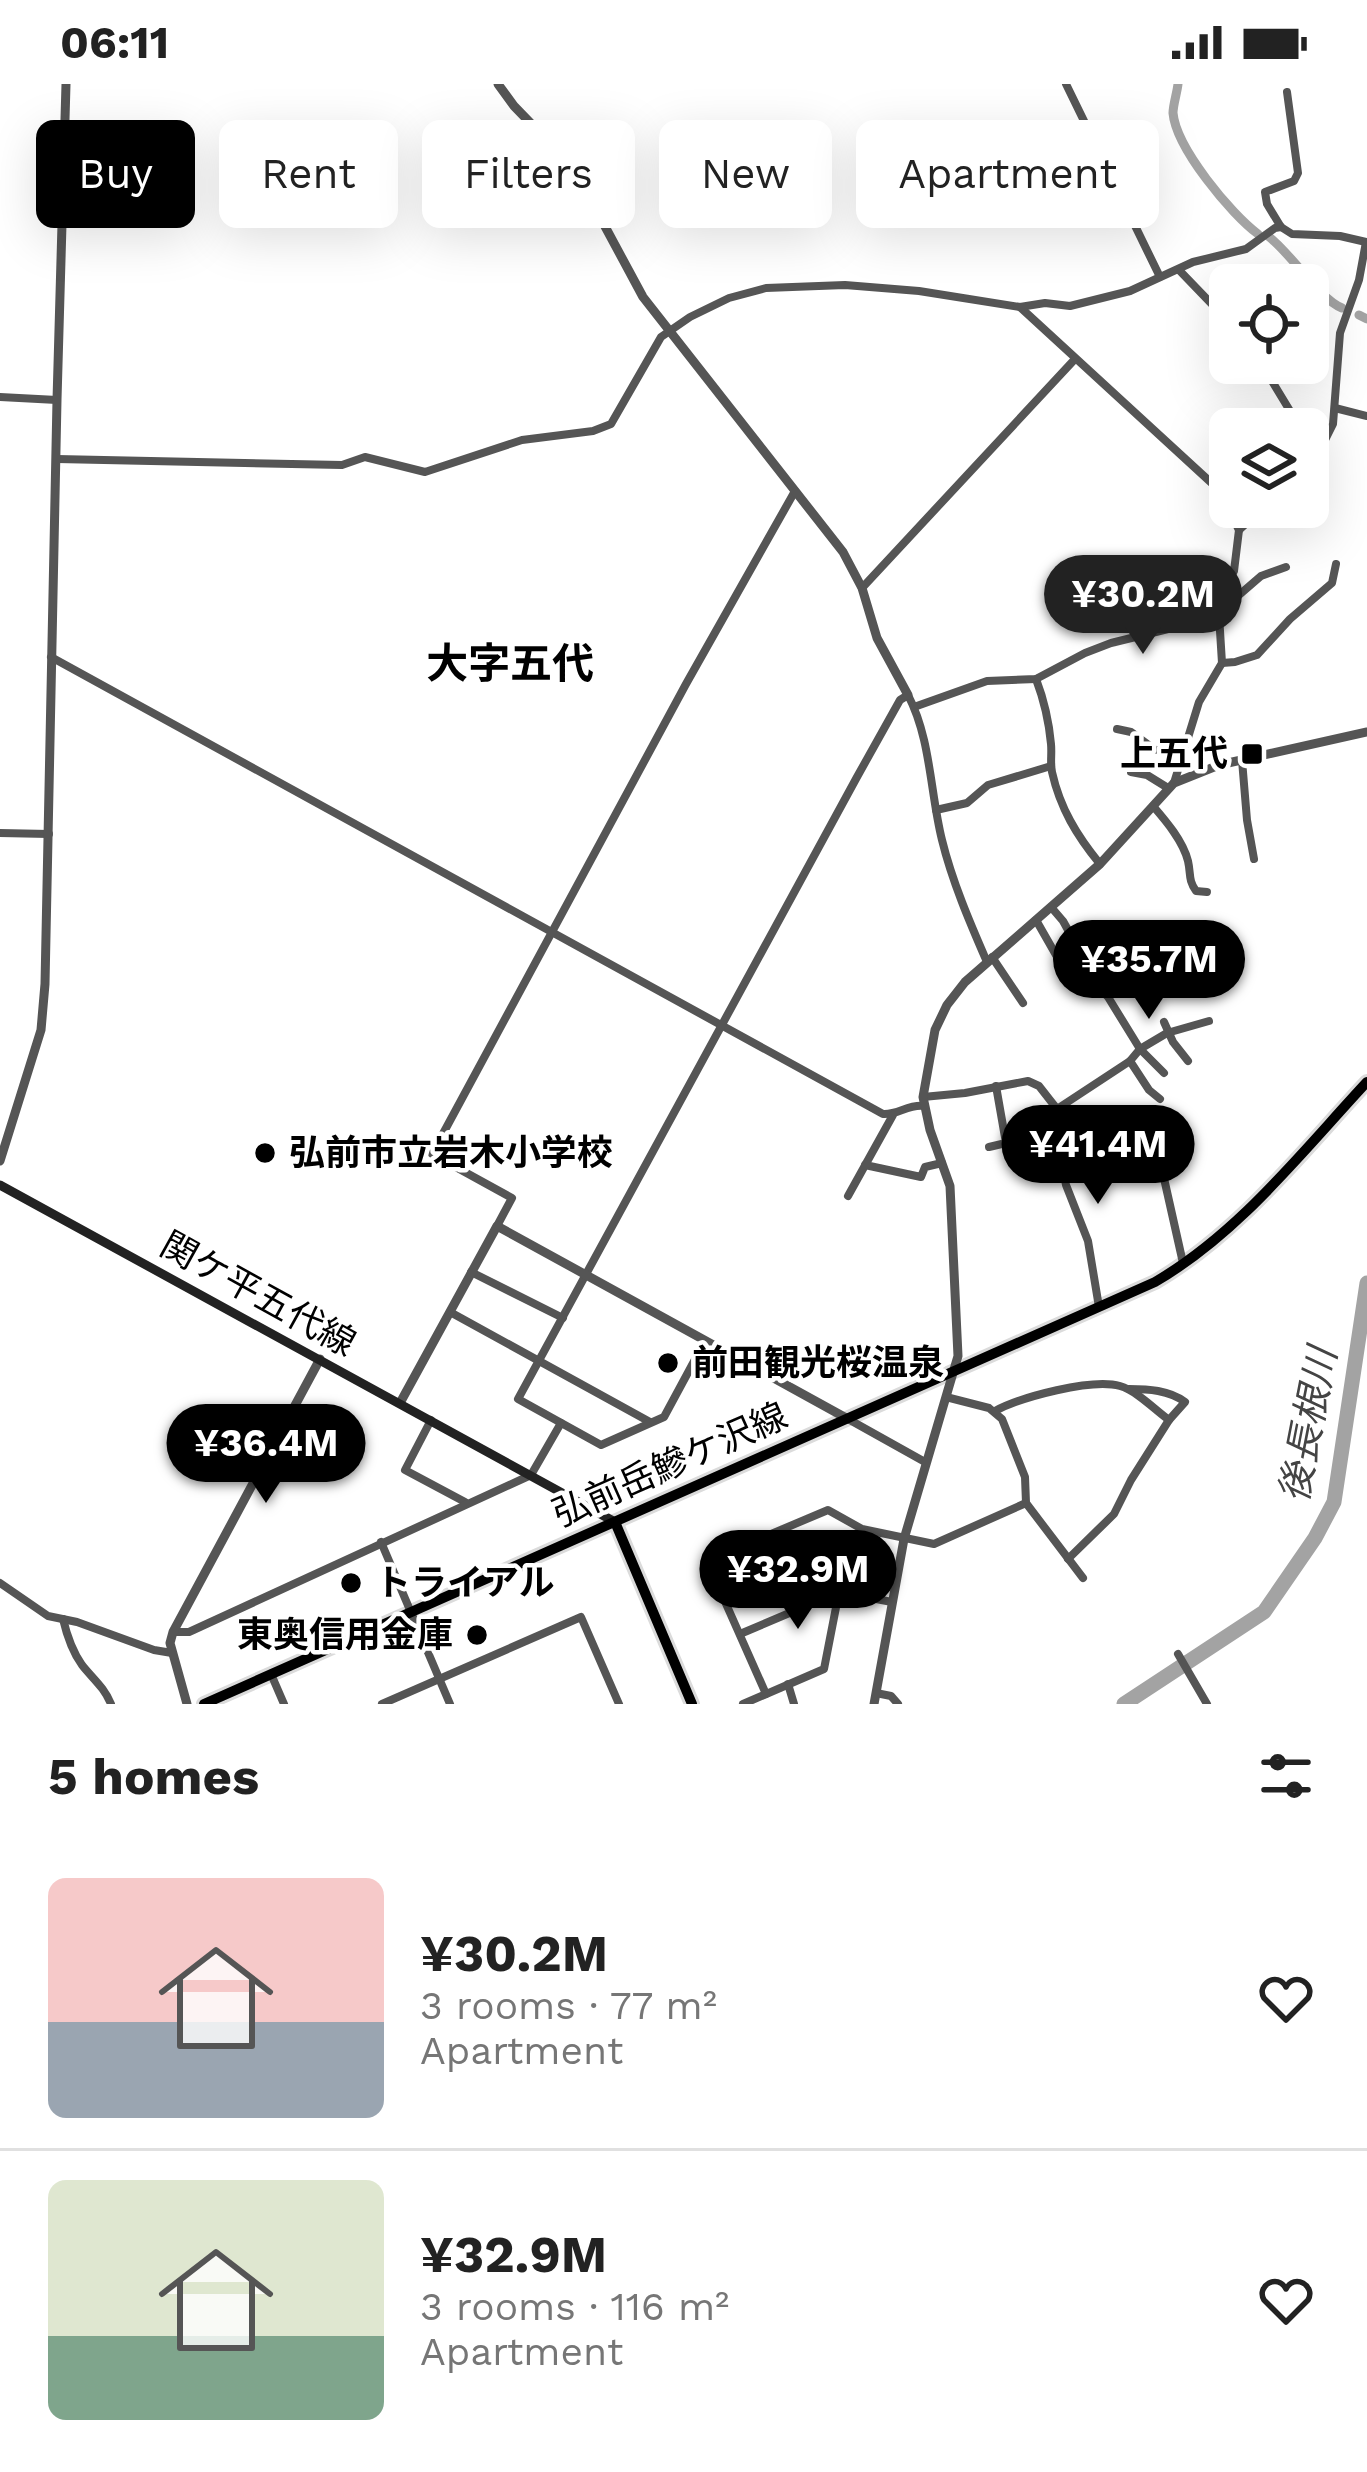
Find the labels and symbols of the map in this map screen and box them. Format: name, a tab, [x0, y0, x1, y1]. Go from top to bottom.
pin: ¥30.2M	[1045, 555, 1241, 657]
district label: 大字五代	[426, 639, 594, 688]
place label: 上五代	[1120, 733, 1228, 775]
marker: 上五代	[1239, 741, 1265, 767]
pin: ¥35.7M	[1051, 920, 1247, 1022]
pin: ¥41.4M	[1000, 1105, 1196, 1207]
place label: 弘前市立岩木小学校	[289, 1132, 613, 1174]
marker: 弘前市立岩木小学校	[252, 1140, 278, 1166]
street label: 関ケ平五代線	[153, 1223, 363, 1365]
water label: 後長根川	[1271, 1340, 1346, 1506]
place label: 前田観光桜温泉	[692, 1342, 944, 1384]
marker: 前田観光桜温泉	[655, 1350, 681, 1376]
street label: 弘前岳鰺ケ沢線	[546, 1395, 794, 1535]
pin: ¥36.4M	[168, 1404, 364, 1506]
pin: ¥32.9M	[700, 1530, 896, 1632]
place label: トライアル	[375, 1562, 555, 1604]
marker: トライアル	[338, 1570, 364, 1596]
place label: 東奥信用金庫	[237, 1614, 453, 1656]
marker: 東奥信用金庫	[464, 1622, 490, 1648]

